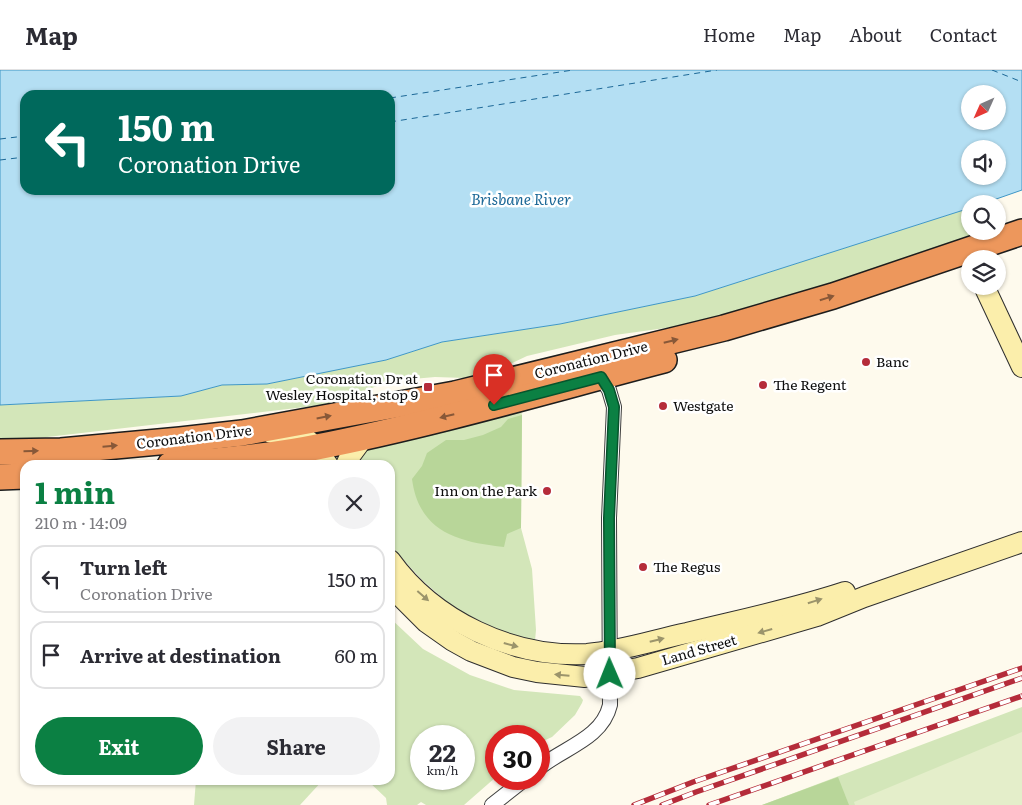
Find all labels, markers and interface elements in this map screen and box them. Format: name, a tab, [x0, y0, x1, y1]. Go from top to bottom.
text: Map	[25, 17, 78, 52]
text: Home	[703, 21, 755, 48]
text: Map	[783, 21, 821, 48]
text: About	[849, 21, 902, 48]
text: Contact	[930, 21, 997, 48]
north arrow	[961, 85, 1006, 130]
map controls	[961, 85, 1006, 295]
text: 150 m	[118, 100, 215, 152]
icon: left	[35, 110, 100, 175]
button: sound	[961, 140, 1006, 185]
text: Coronation Drive	[118, 147, 300, 180]
water label: Brisbane River	[471, 187, 571, 210]
button: search	[961, 195, 1006, 240]
button: layers	[961, 250, 1006, 295]
one-way arrow	[820, 293, 835, 301]
street label: Coronation Drive	[532, 335, 649, 383]
one-way arrow	[663, 337, 678, 345]
place label: Banc	[876, 351, 909, 371]
pin	[473, 354, 515, 405]
marker: Banc	[860, 356, 872, 368]
icon: arrive	[480, 361, 508, 389]
place label: Coronation Dr at Wesley Hospital, stop 9	[266, 368, 418, 404]
place label: The Regent	[773, 374, 847, 394]
marker: The Regent	[757, 379, 769, 391]
marker: Coronation Dr at Wesley Hospital, stop 9	[422, 381, 434, 393]
place label: Westgate	[673, 395, 734, 415]
marker: Westgate	[657, 400, 669, 412]
one-way arrow	[440, 412, 455, 420]
one-way arrow	[316, 413, 332, 421]
street label: Coronation Drive	[135, 419, 253, 453]
one-way arrow	[102, 442, 118, 450]
one-way arrow	[23, 447, 39, 455]
text: 1 min	[35, 469, 115, 513]
button: close	[328, 477, 380, 529]
place label: Inn on the Park	[434, 480, 537, 500]
marker: Inn on the Park	[541, 485, 553, 497]
text: 210 m · 14:09	[35, 510, 127, 534]
text: Turn left	[80, 553, 167, 581]
place label: The Regus	[653, 556, 720, 576]
marker: The Regus	[637, 561, 649, 573]
icon: left	[37, 565, 65, 593]
text: 150 m	[327, 565, 378, 593]
text: Coronation Drive	[80, 581, 213, 605]
one-way arrow	[417, 590, 430, 601]
one-way arrow	[808, 597, 823, 605]
one-way arrow	[758, 627, 773, 635]
street label: Land Street	[659, 629, 739, 669]
one-way arrow	[650, 636, 665, 644]
icon: arrive	[37, 641, 65, 669]
text: Arrive at destination	[80, 641, 281, 669]
text: 60 m	[335, 641, 378, 669]
one-way arrow	[504, 641, 519, 649]
position arrow	[583, 647, 635, 699]
one-way arrow	[553, 671, 569, 679]
button: Exit	[35, 717, 203, 775]
button: Share	[213, 717, 380, 775]
speed limit sign: 30	[485, 725, 550, 790]
text: 22	[429, 733, 456, 770]
text: km/h	[427, 761, 458, 779]

